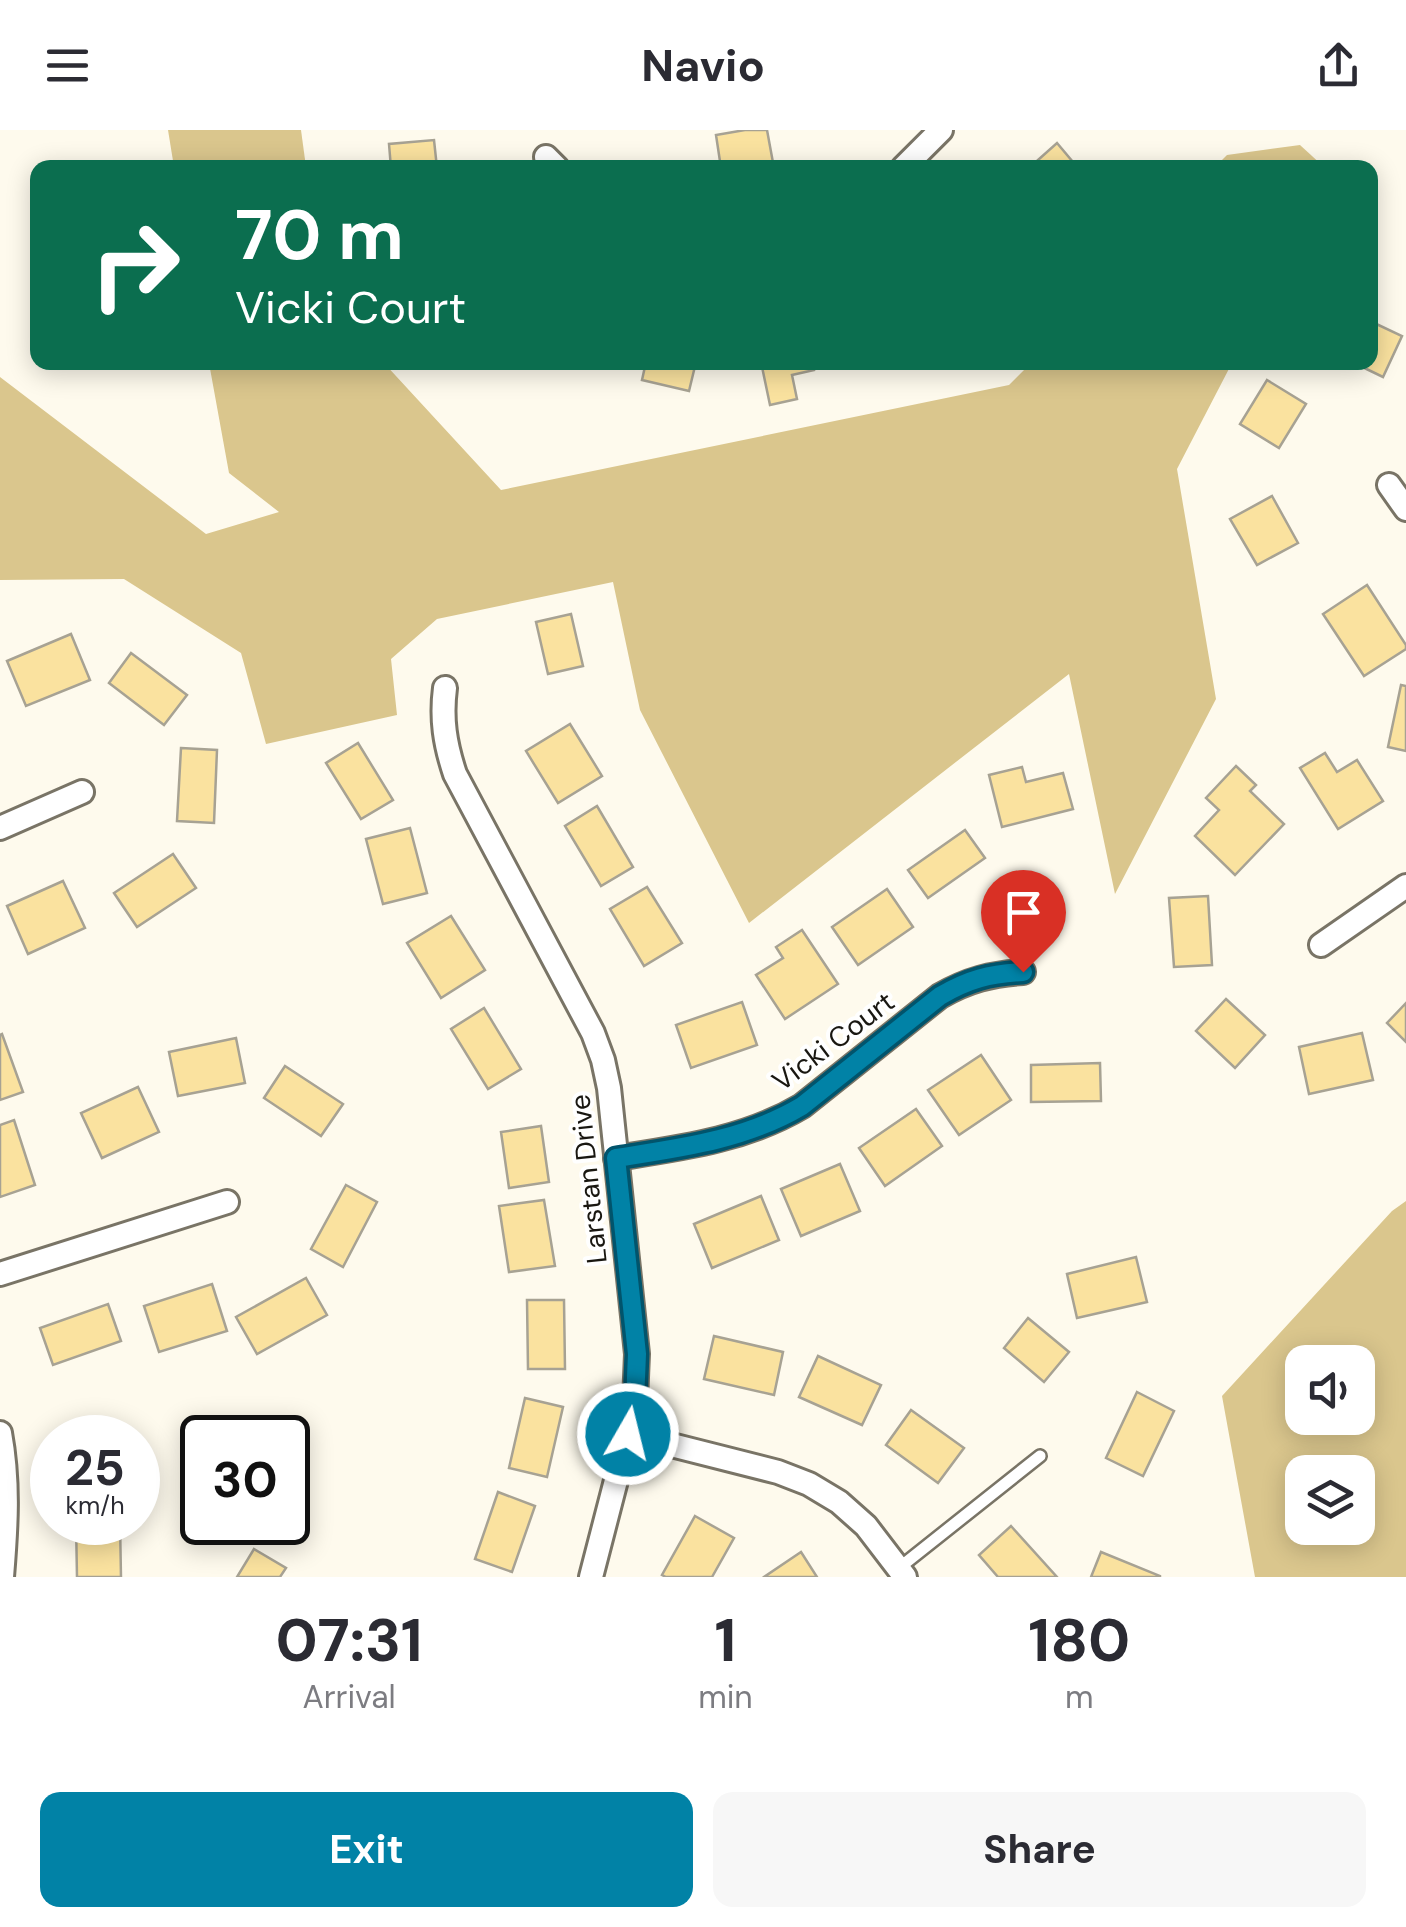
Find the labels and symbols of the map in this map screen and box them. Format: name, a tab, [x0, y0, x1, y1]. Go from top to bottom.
pin	[981, 870, 1066, 973]
street label: Vicki Court	[765, 983, 902, 1099]
street label: Larstan Drive	[561, 1093, 616, 1265]
position arrow	[576, 1382, 680, 1486]
speed limit sign: 30	[180, 1415, 310, 1545]

